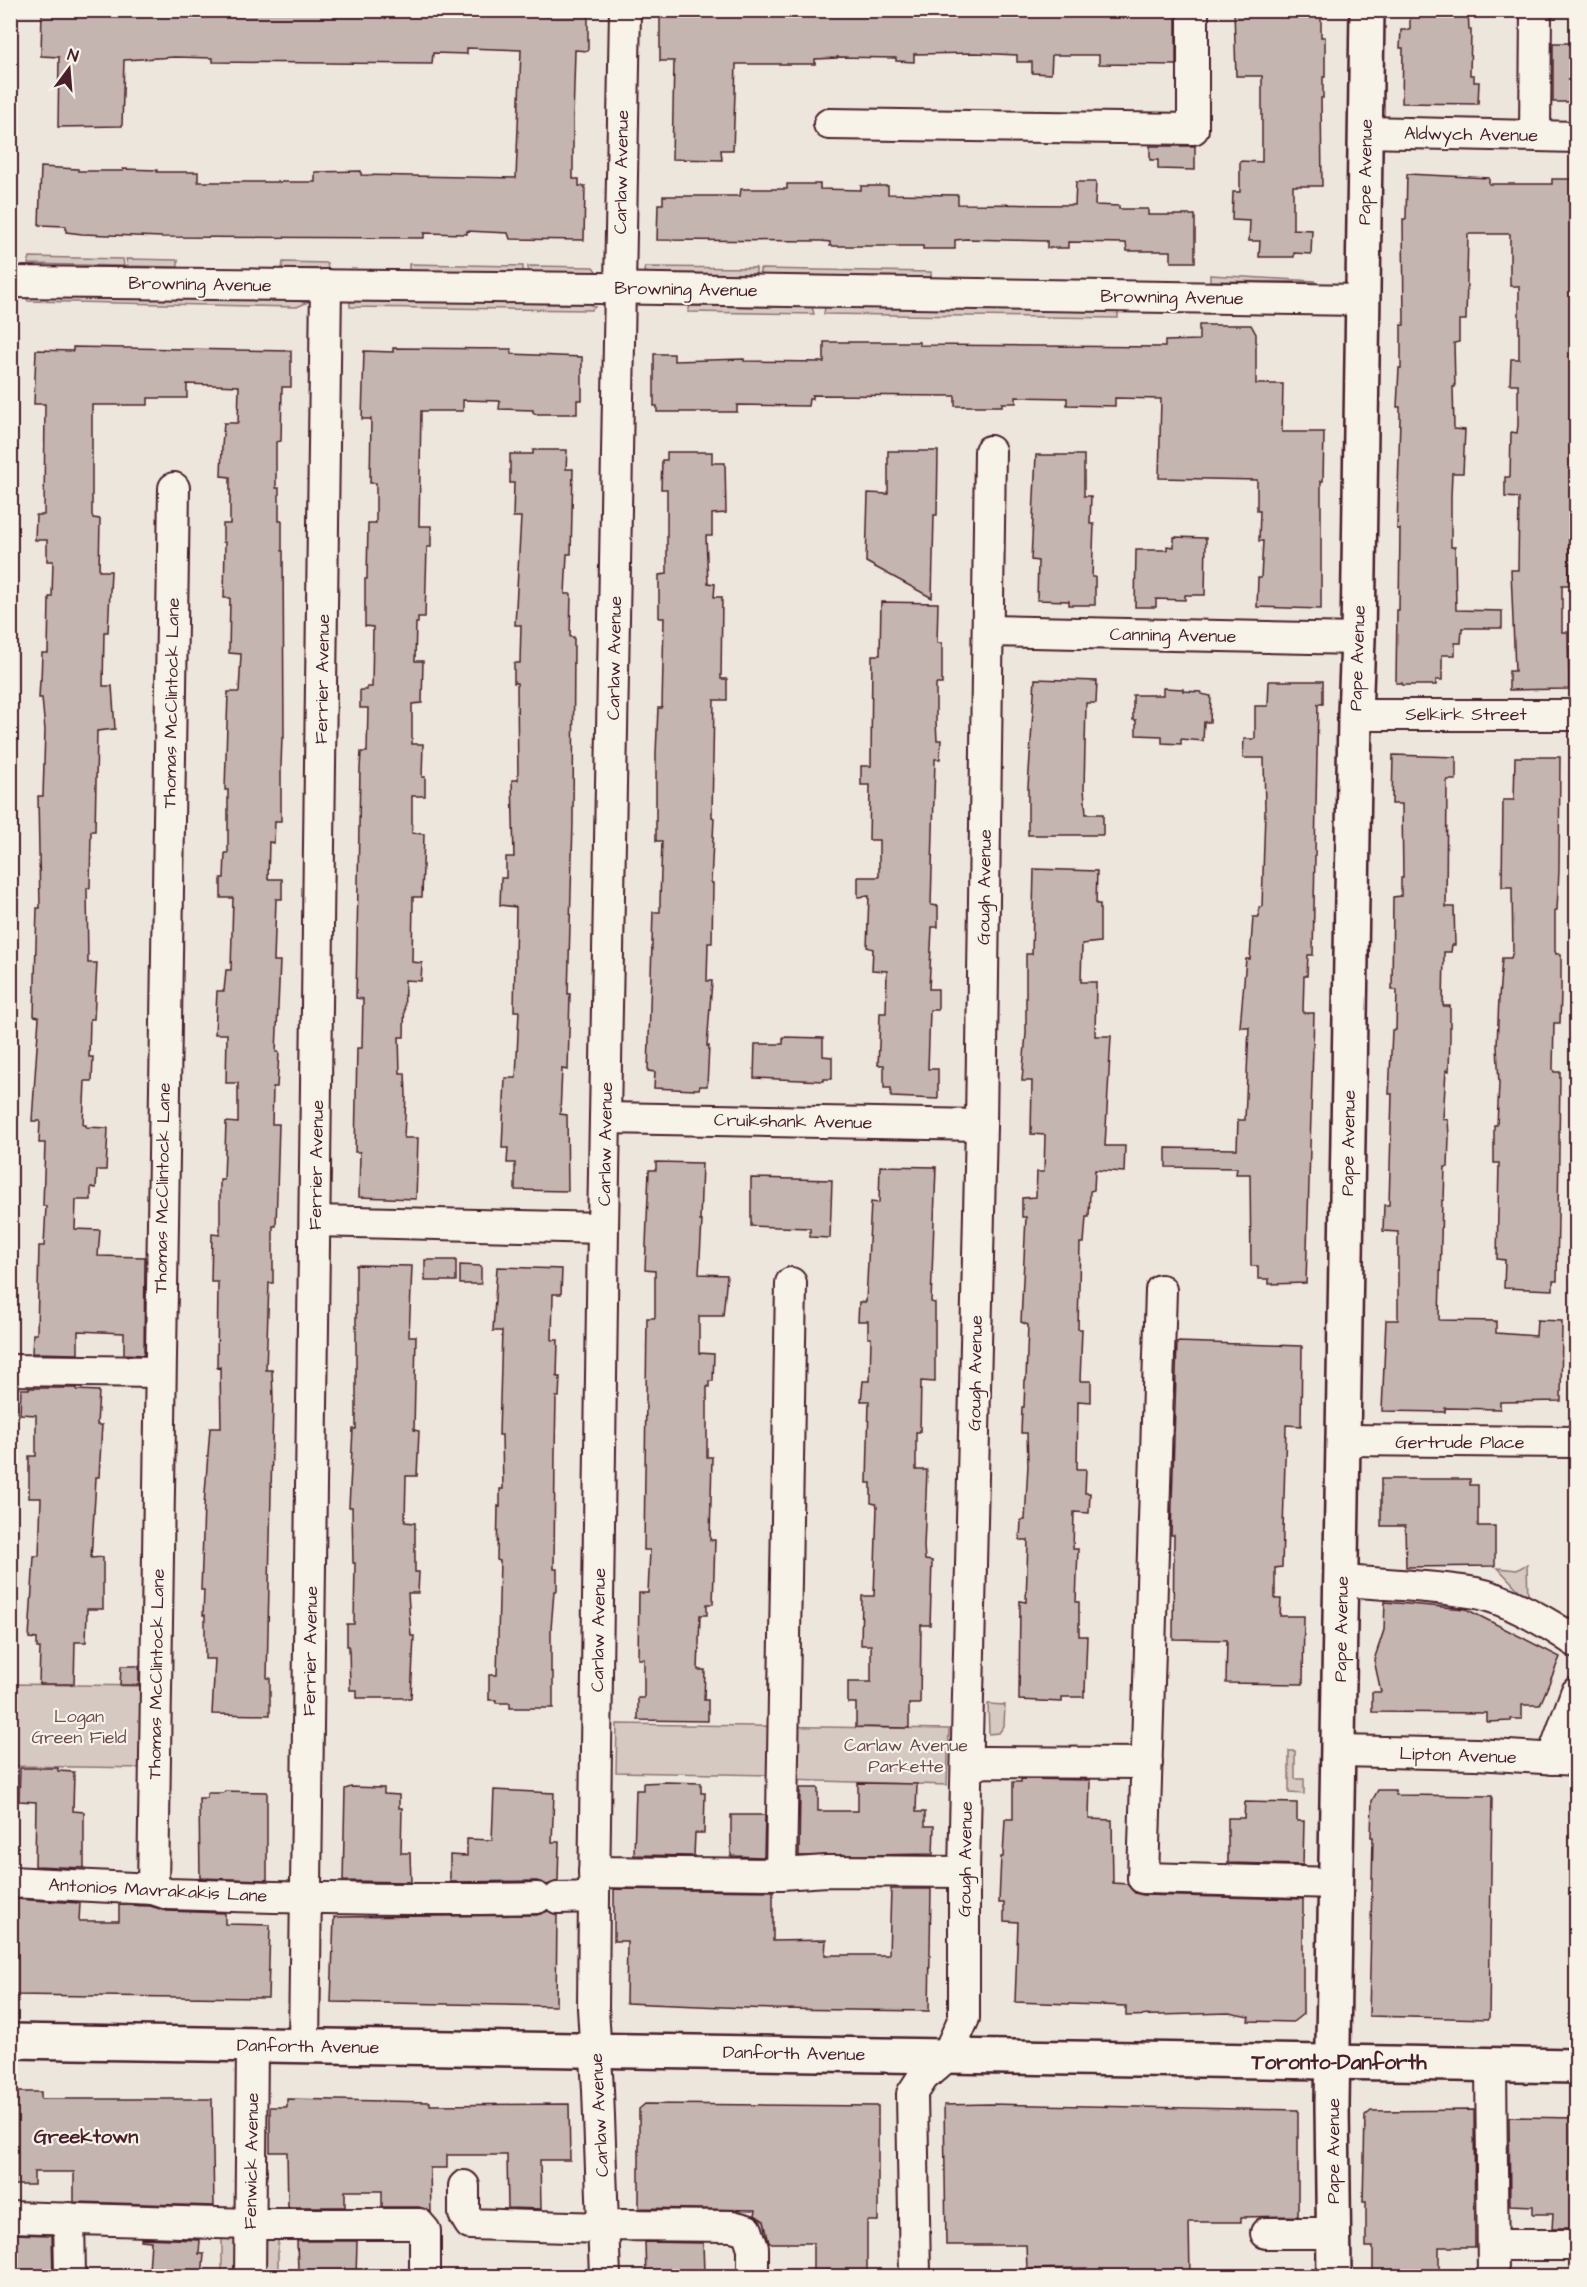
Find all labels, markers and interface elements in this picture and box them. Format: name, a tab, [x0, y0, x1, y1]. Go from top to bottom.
north arrow	[39, 39, 99, 99]
text: N	[65, 44, 81, 67]
street label: Carlaw Avenue	[608, 110, 635, 234]
street label: Pape Avenue	[1352, 118, 1379, 225]
street label: Aldwych Avenue	[1404, 121, 1538, 149]
street label: Browning Avenue	[128, 271, 272, 299]
street label: Browning Avenue	[614, 276, 758, 304]
street label: Browning Avenue	[1100, 284, 1244, 312]
street label: Carlaw Avenue	[601, 596, 628, 720]
street label: Thomas McClintock Lane	[157, 597, 186, 809]
street label: Pape Avenue	[1343, 604, 1372, 711]
street label: Ferrier Avenue	[309, 613, 336, 744]
street label: Canning Avenue	[1109, 622, 1237, 650]
street label: Selkirk Street	[1405, 702, 1528, 727]
street label: Gough Avenue	[971, 829, 999, 945]
street label: Thomas McClintock Lane	[148, 1082, 177, 1294]
street label: Carlaw Avenue	[592, 1082, 619, 1206]
street label: Pape Avenue	[1335, 1089, 1362, 1196]
street label: Ferrier Avenue	[303, 1099, 330, 1230]
street label: Cruikshank Avenue	[714, 1108, 873, 1135]
street label: Gough Avenue	[962, 1315, 990, 1431]
street label: Gertrude Place	[1395, 1430, 1525, 1455]
street label: Thomas McClintock Lane	[142, 1568, 171, 1780]
street label: Carlaw Avenue	[585, 1568, 612, 1692]
street label: Pape Avenue	[1328, 1575, 1355, 1682]
street label: Ferrier Avenue	[297, 1585, 324, 1716]
park label: Logan Green Field	[31, 1704, 127, 1750]
park label: Carlaw Avenue Parkette	[844, 1733, 968, 1779]
street label: Lipton Avenue	[1399, 1741, 1517, 1770]
street label: Gough Avenue	[952, 1801, 980, 1917]
street label: Antonios Mavrakakis Lane	[48, 1872, 268, 1909]
street label: Danforth Avenue	[237, 2033, 380, 2060]
street label: Danforth Avenue	[723, 2040, 866, 2067]
district label: Toronto–Danforth	[1250, 2048, 1427, 2077]
street label: Carlaw Avenue	[584, 2052, 615, 2178]
street label: Fenwick Avenue	[238, 2092, 265, 2230]
street label: Pape Avenue	[1321, 2098, 1346, 2204]
district label: Greektown	[34, 2123, 138, 2151]

